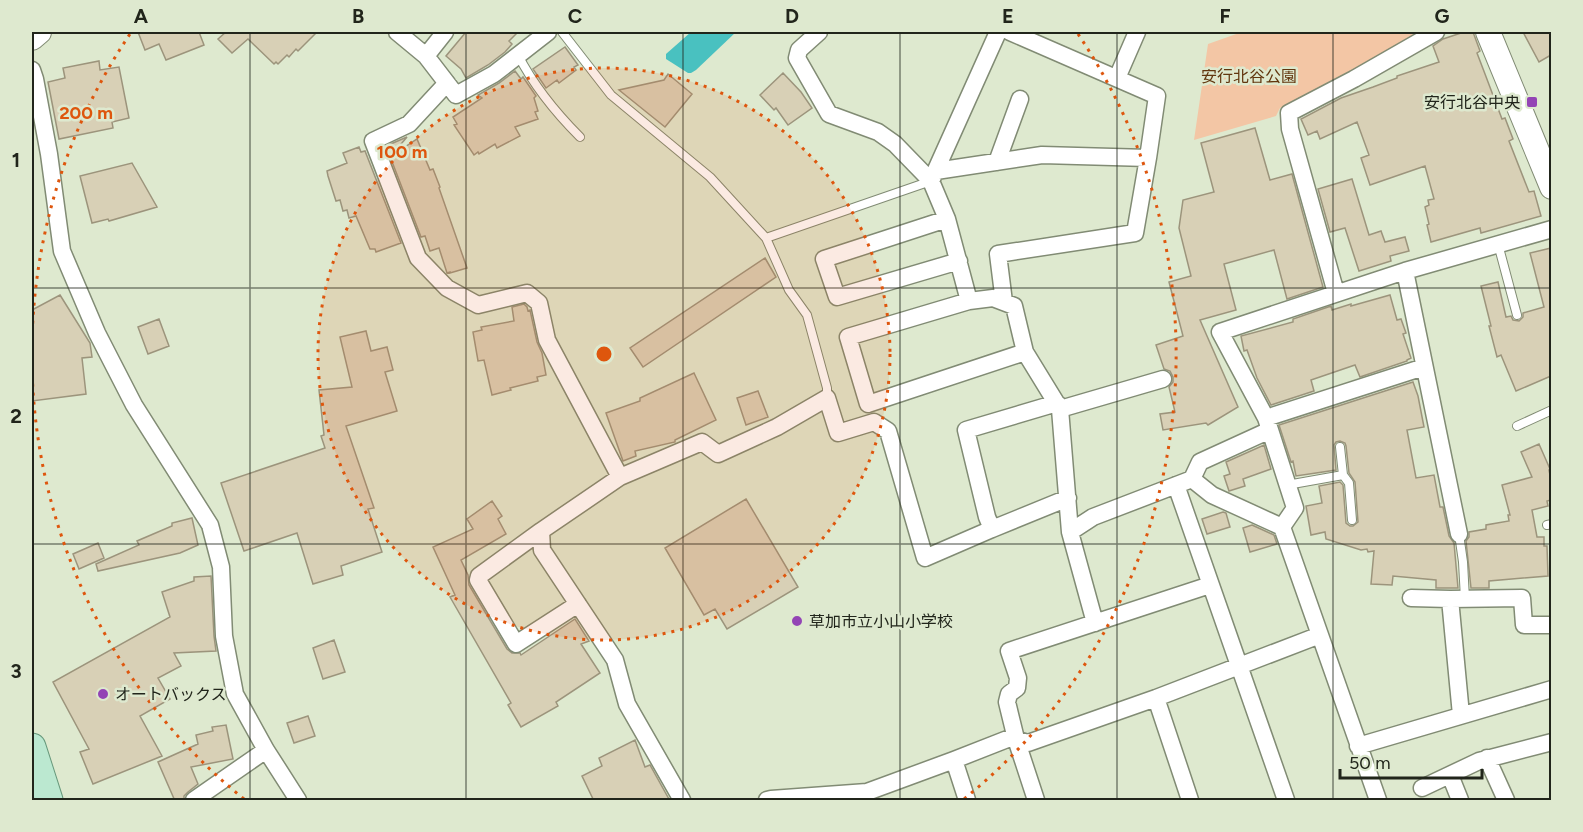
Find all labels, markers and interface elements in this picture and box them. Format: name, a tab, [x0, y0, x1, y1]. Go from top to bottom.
text: A	[134, 4, 149, 28]
text: B	[352, 4, 364, 28]
text: C	[568, 4, 582, 28]
text: D	[785, 4, 799, 28]
text: E	[1002, 4, 1014, 28]
text: F	[1219, 4, 1231, 28]
text: G	[1435, 4, 1450, 28]
park label: 安行北谷公園	[1201, 67, 1297, 86]
place label: 安行北谷中央	[1424, 93, 1520, 112]
marker: 安行北谷中央	[1525, 95, 1539, 109]
text: 200 m	[59, 102, 113, 124]
text: 100 m	[377, 141, 427, 163]
text: 1	[12, 148, 20, 172]
centre of rings	[594, 344, 614, 364]
text: 2	[10, 404, 22, 428]
place label: 草加市立小山小学校	[809, 612, 953, 631]
marker: 草加市立小山小学校	[790, 614, 804, 628]
text: 3	[10, 659, 22, 683]
place label: オートバックス	[115, 685, 227, 704]
marker: オートバックス	[96, 687, 110, 701]
scale bar	[1340, 742, 1482, 780]
text: 50 m	[1349, 752, 1391, 774]

